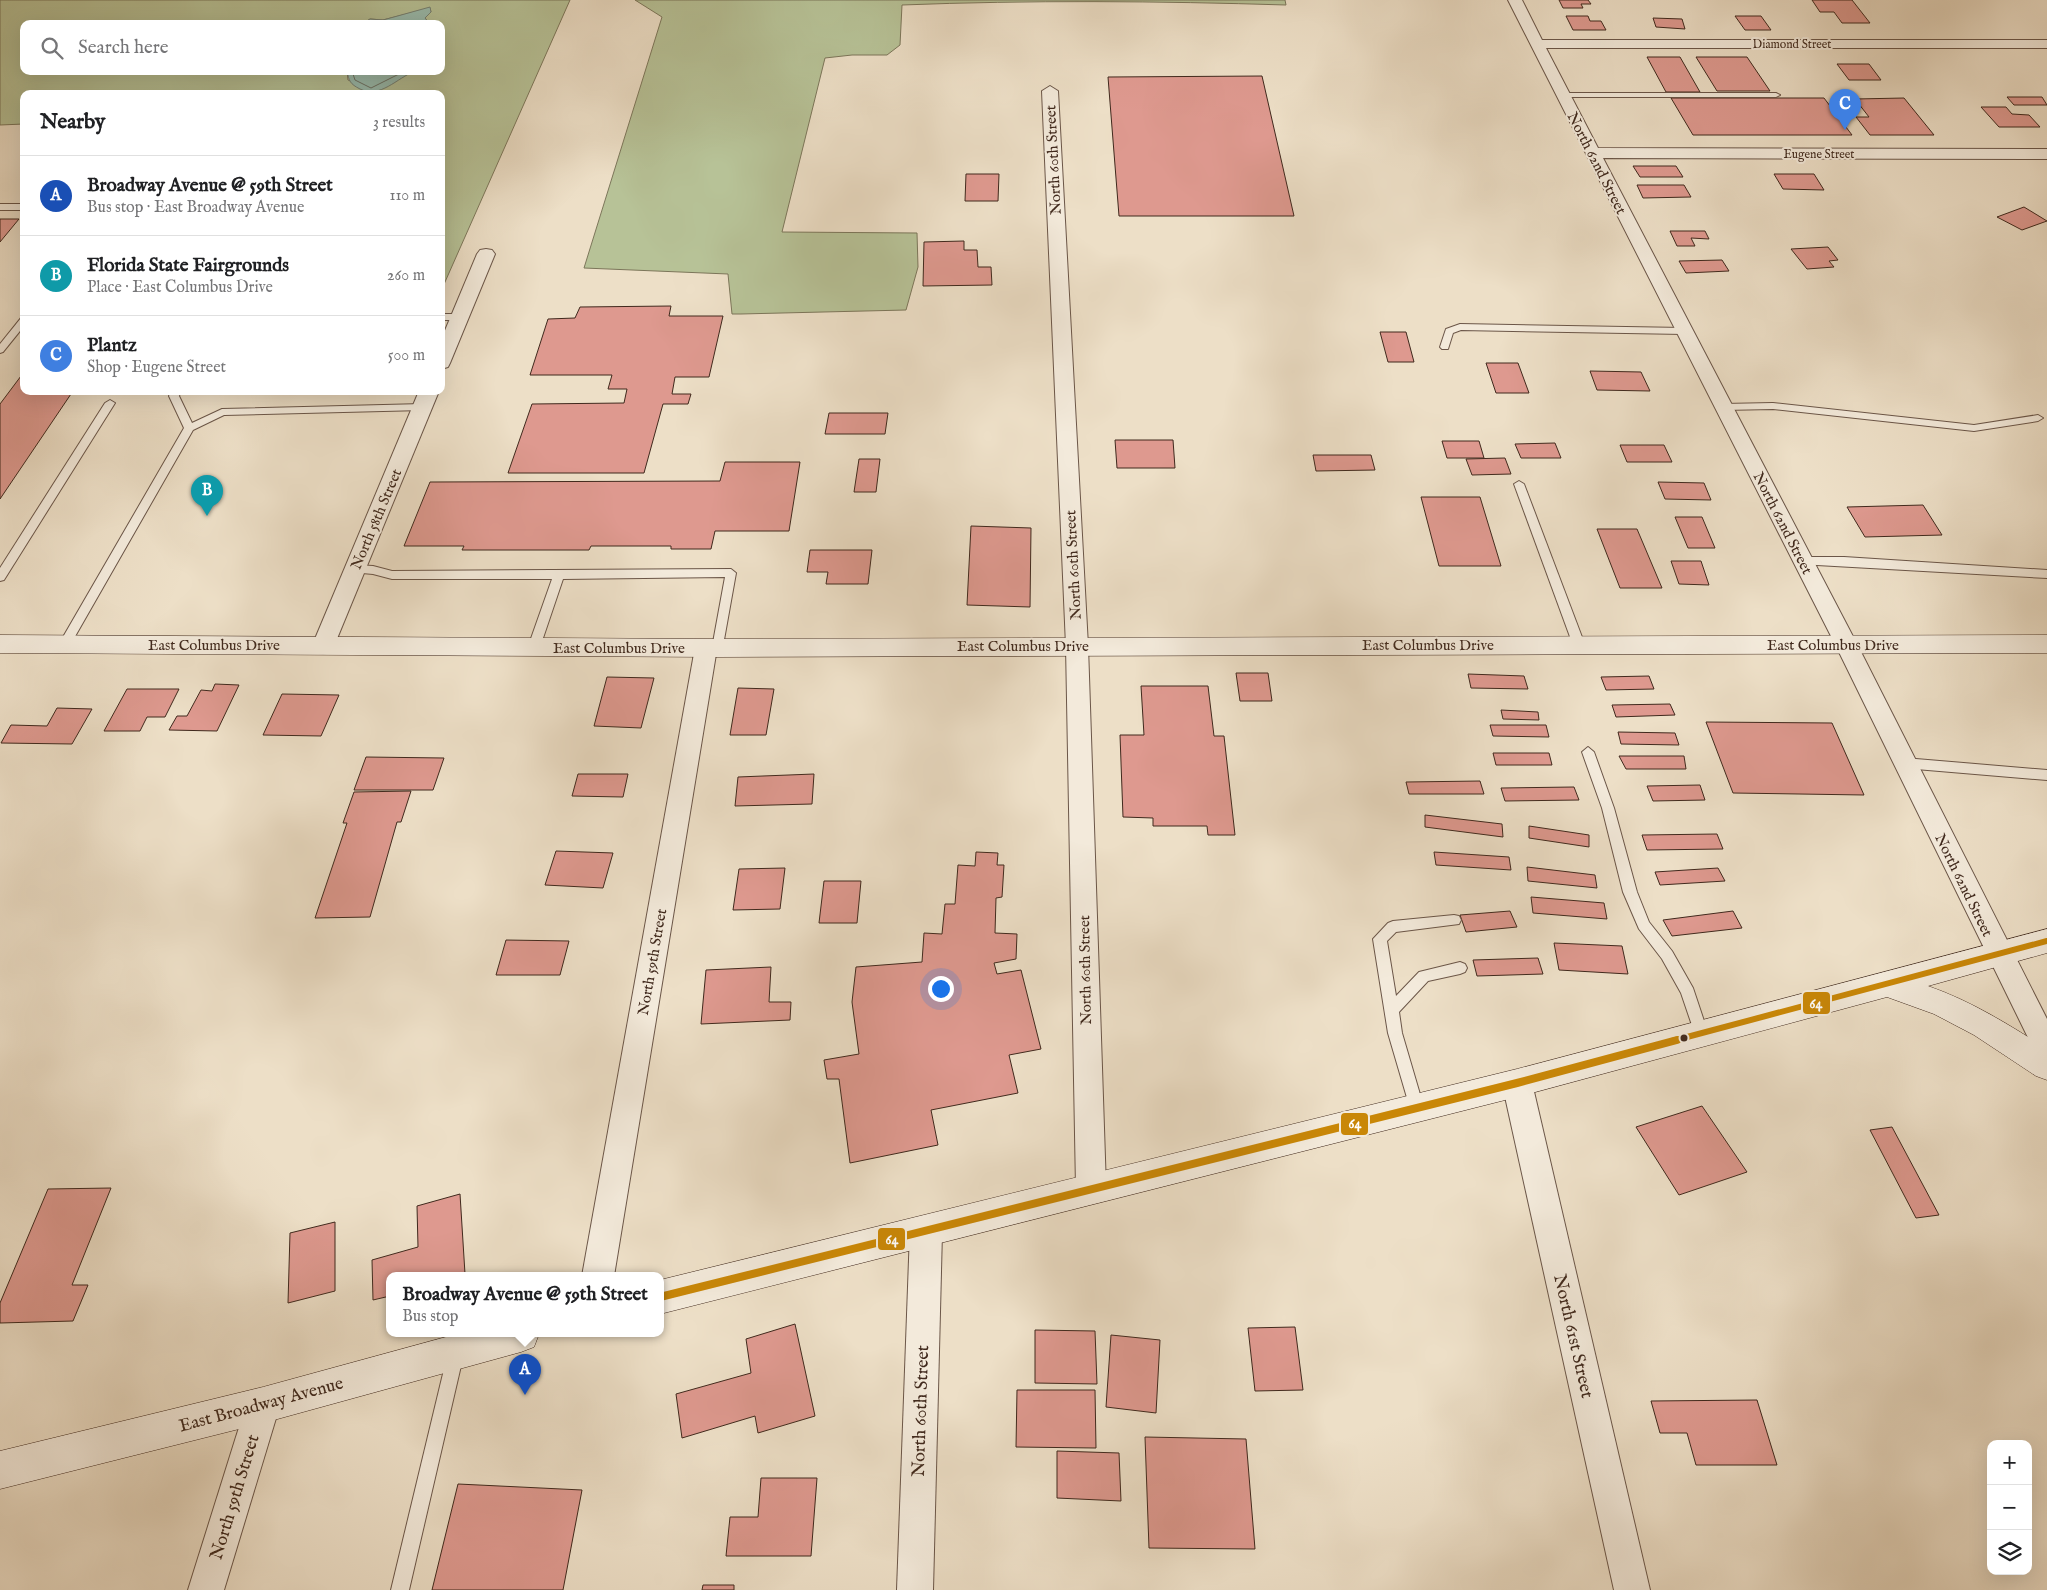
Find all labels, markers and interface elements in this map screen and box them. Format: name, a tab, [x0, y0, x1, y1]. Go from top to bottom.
search box	[20, 20, 445, 75]
icon: search	[38, 34, 66, 62]
text: Search here	[78, 36, 169, 60]
street label: Diamond Street	[1753, 37, 1831, 52]
pin: C	[1829, 89, 1861, 130]
street label: North 60th Street	[1041, 105, 1066, 215]
text: Nearby	[40, 109, 105, 136]
street label: North 62nd Street	[1563, 109, 1631, 218]
text: 3 results	[373, 113, 425, 133]
street label: Eugene Street	[1784, 147, 1854, 162]
text: Broadway Avenue @ 59th Street	[87, 174, 333, 198]
text: A	[51, 186, 61, 206]
text: 110 m	[389, 186, 425, 206]
text: Bus stop · East Broadway Avenue	[87, 198, 304, 218]
text: Florida State Fairgrounds	[87, 254, 289, 278]
text: B	[51, 266, 61, 286]
text: 260 m	[387, 266, 425, 286]
text: Place · East Columbus Drive	[87, 278, 273, 298]
text: Plantz	[87, 334, 137, 358]
text: C	[50, 346, 62, 366]
text: 500 m	[388, 346, 425, 366]
text: Shop · Eugene Street	[87, 358, 226, 378]
street label: North 58th Street	[347, 466, 406, 572]
street label: North 62nd Street	[1749, 469, 1817, 578]
pin: B	[191, 475, 223, 516]
street label: North 60th Street	[1061, 510, 1086, 620]
street label: East Columbus Drive	[148, 636, 280, 655]
street label: East Columbus Drive	[1362, 636, 1494, 655]
street label: East Columbus Drive	[1767, 636, 1899, 655]
street label: East Columbus Drive	[957, 637, 1089, 656]
street label: East Columbus Drive	[553, 639, 685, 658]
street label: North 62nd Street	[1930, 831, 1997, 940]
street label: North 59th Street	[634, 907, 671, 1017]
street label: North 60th Street	[1075, 915, 1096, 1025]
your location	[928, 976, 954, 1002]
line badge: 64	[1802, 991, 1831, 1015]
text: 64	[1810, 995, 1824, 1013]
unlabelled marker	[1679, 1033, 1689, 1043]
line badge: 64	[1340, 1112, 1369, 1136]
text: 64	[1349, 1115, 1363, 1133]
line badge: 64	[877, 1227, 906, 1251]
text: 64	[886, 1231, 900, 1249]
popup	[386, 1272, 664, 1337]
street label: North 61st Street	[1547, 1272, 1598, 1400]
text: Broadway Avenue @ 59th Street	[402, 1283, 648, 1307]
text: Bus stop	[402, 1307, 459, 1327]
street label: North 60th Street	[908, 1345, 935, 1477]
pin: A	[509, 1354, 541, 1395]
street label: East Broadway Avenue	[177, 1372, 346, 1438]
street label: North 59th Street	[205, 1432, 265, 1563]
map controls	[1987, 1440, 2032, 1575]
button: +	[1987, 1440, 2032, 1485]
button: −	[1987, 1485, 2032, 1530]
button: layers	[1987, 1530, 2032, 1575]

